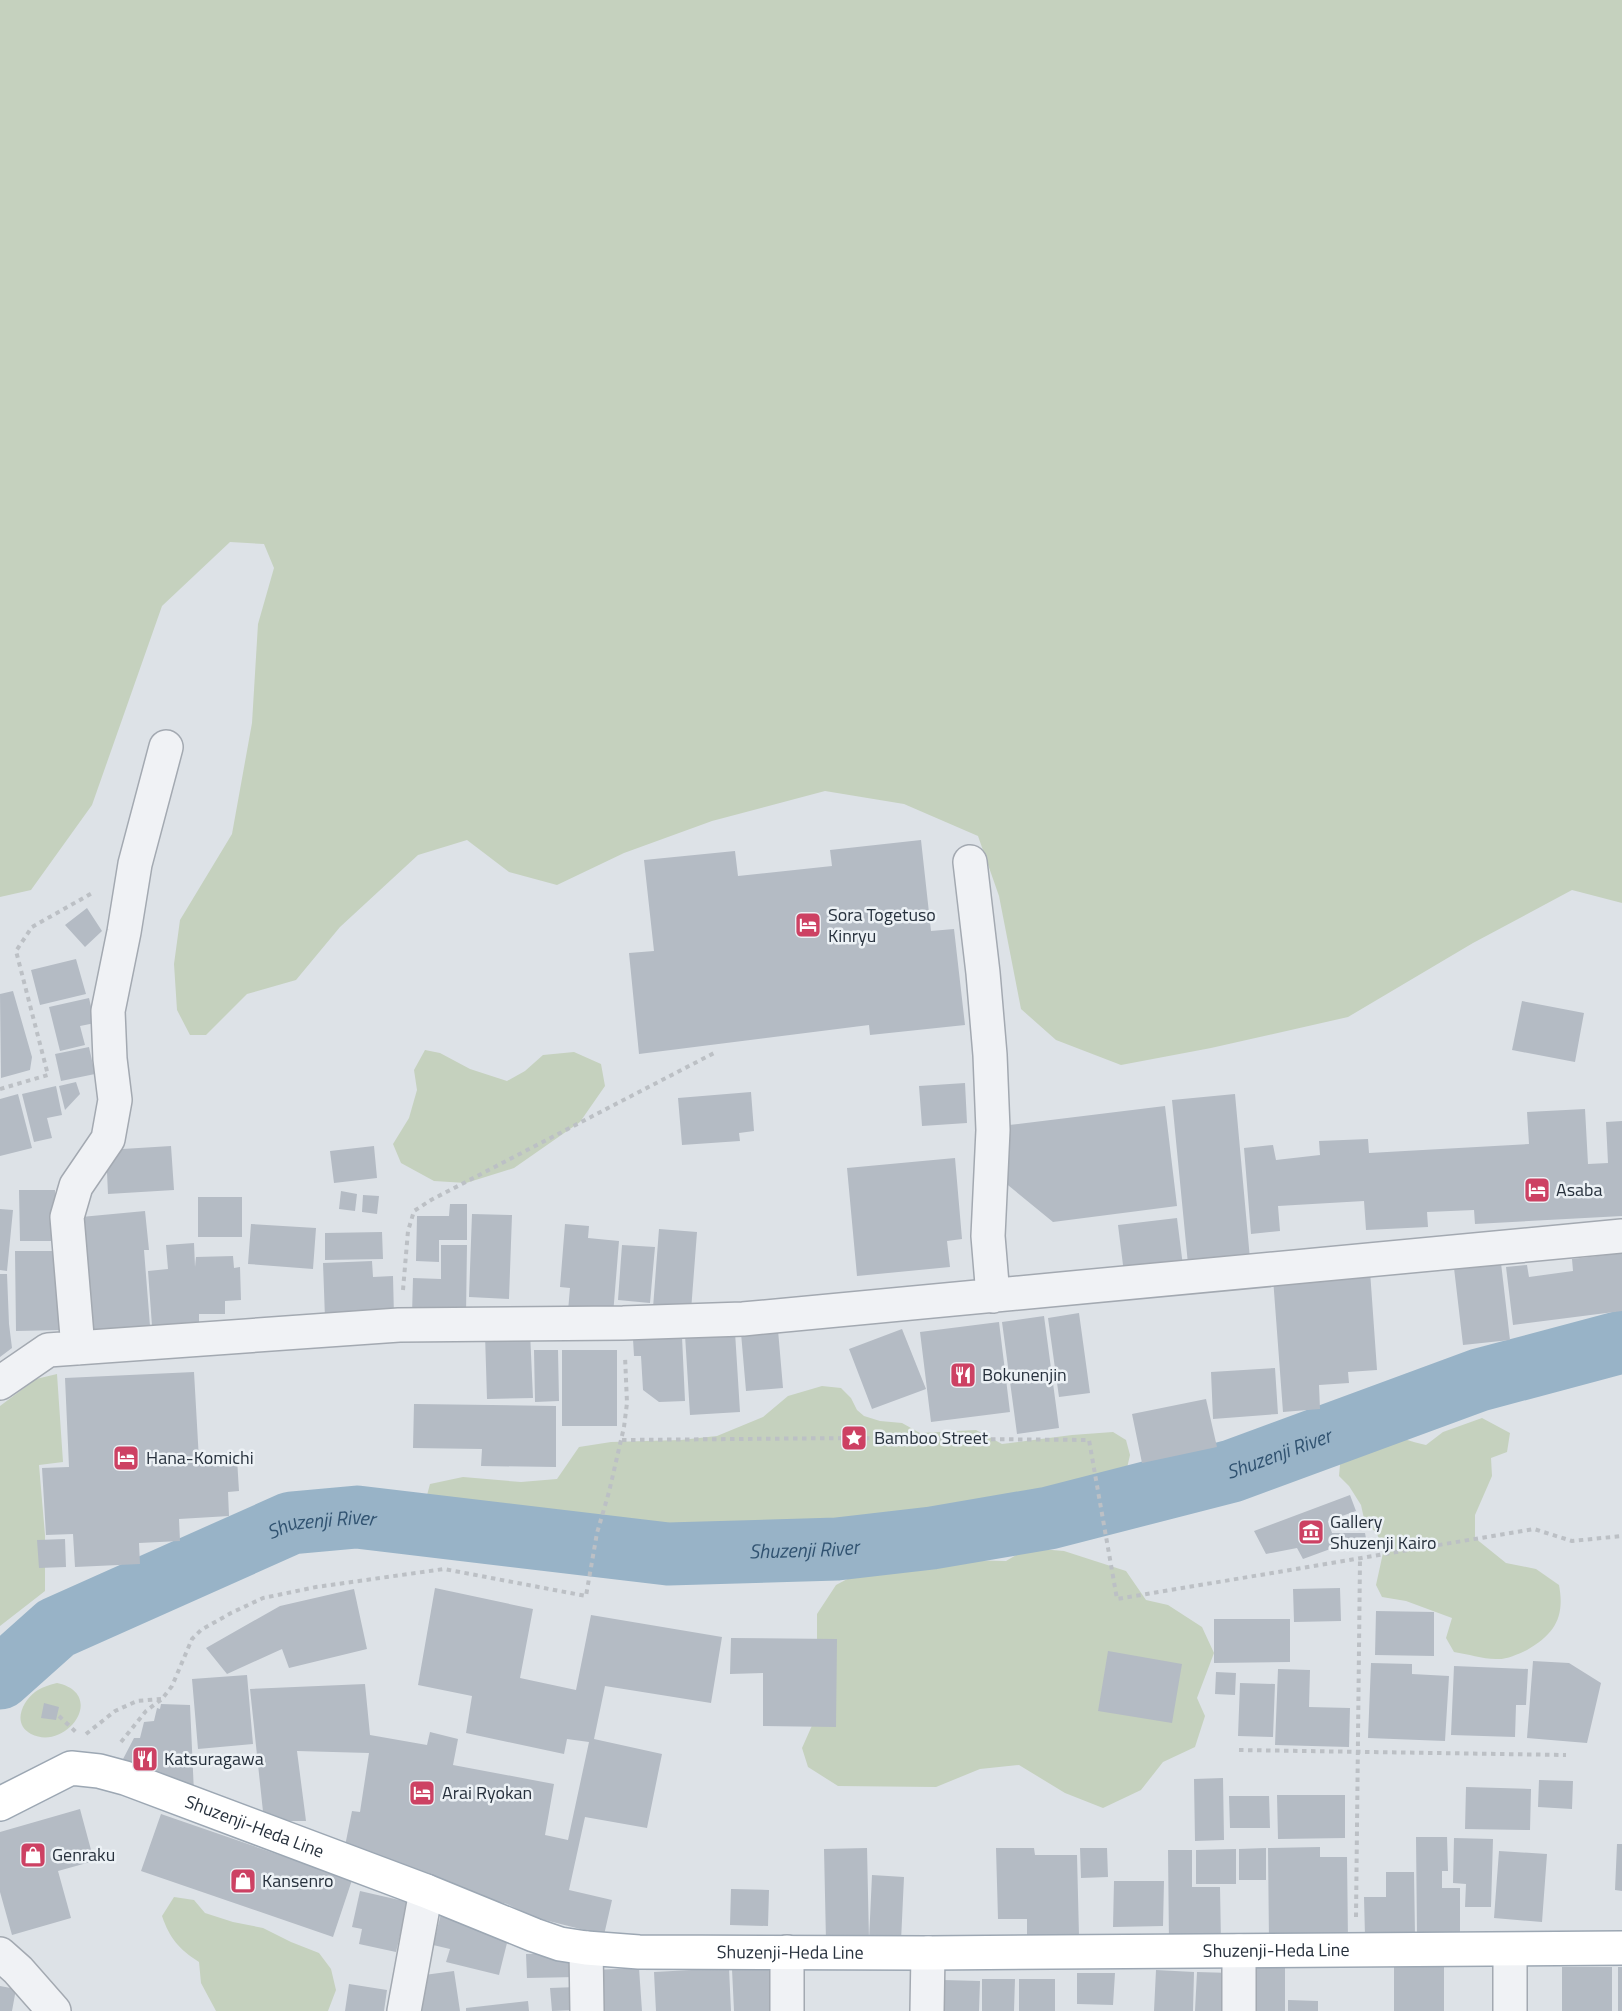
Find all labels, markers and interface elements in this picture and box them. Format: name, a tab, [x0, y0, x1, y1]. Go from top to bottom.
place label: Sora Togetuso Kinryu	[828, 901, 936, 949]
hotel icon: Sora Togetuso Kinryu	[793, 910, 823, 940]
hotel icon: Asaba	[1522, 1175, 1552, 1205]
place label: Asaba	[1556, 1176, 1603, 1203]
restaurant icon: Bokunenjin	[948, 1360, 978, 1390]
place label: Bokunenjin	[982, 1361, 1067, 1388]
water label: Shuzenji River	[1223, 1419, 1338, 1487]
place icon: Bamboo Street	[839, 1423, 869, 1453]
place label: Bamboo Street	[874, 1424, 989, 1451]
hotel icon: Hana-Komichi	[111, 1443, 141, 1473]
place label: Hana-Komichi	[146, 1444, 254, 1471]
water label: Shuzenji River	[261, 1501, 380, 1547]
place label: Gallery Shuzenji Kairo	[1330, 1508, 1436, 1556]
museum icon: Gallery Shuzenji Kairo	[1296, 1517, 1326, 1547]
water label: Shuzenji River	[749, 1530, 863, 1567]
restaurant icon: Katsuragawa	[130, 1744, 160, 1774]
place label: Katsuragawa	[164, 1745, 264, 1772]
hotel icon: Arai Ryokan	[407, 1778, 437, 1808]
place label: Arai Ryokan	[442, 1779, 532, 1806]
street label: Shuzenji-Heda Line	[181, 1788, 328, 1865]
shop icon: Genraku	[18, 1840, 48, 1870]
place label: Genraku	[52, 1841, 115, 1868]
shop icon: Kansenro	[228, 1866, 258, 1896]
place label: Kansenro	[262, 1867, 334, 1894]
street label: Shuzenji-Heda Line	[1203, 1936, 1350, 1964]
street label: Shuzenji-Heda Line	[717, 1938, 864, 1966]

